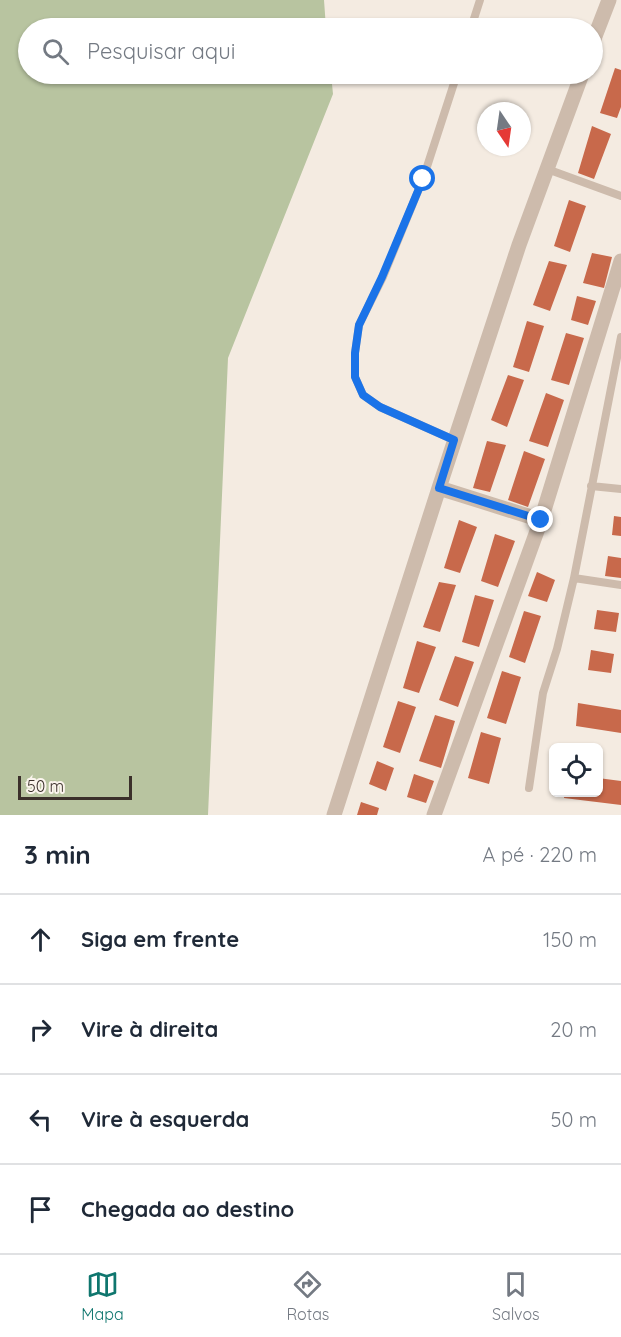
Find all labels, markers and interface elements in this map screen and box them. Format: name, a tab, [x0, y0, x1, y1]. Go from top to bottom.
search box	[18, 18, 603, 84]
icon: search	[39, 35, 72, 68]
text: Pesquisar aqui	[87, 37, 235, 65]
north arrow	[477, 102, 531, 156]
route start	[409, 165, 435, 191]
route end	[527, 506, 553, 532]
map controls	[549, 743, 603, 797]
button: locate	[549, 743, 603, 797]
scale bar	[18, 773, 132, 800]
text: 50 m	[27, 776, 64, 796]
text: 3 min	[24, 838, 91, 871]
text: A pé · 220 m	[483, 842, 597, 867]
icon: ahead	[24, 923, 57, 956]
text: Siga em frente	[81, 925, 239, 953]
text: 150 m	[543, 927, 597, 952]
icon: right	[24, 1013, 57, 1046]
text: Vire à direita	[81, 1015, 218, 1043]
text: 20 m	[550, 1017, 597, 1042]
icon: left	[24, 1103, 57, 1136]
text: Vire à esquerda	[81, 1105, 249, 1133]
text: 50 m	[551, 1107, 597, 1132]
icon: arrive	[24, 1193, 57, 1226]
text: Chegada ao destino	[81, 1195, 294, 1223]
tab: Mapa	[81, 1268, 124, 1324]
tab: Rotas	[286, 1268, 329, 1324]
tab: Salvos	[492, 1268, 540, 1324]

